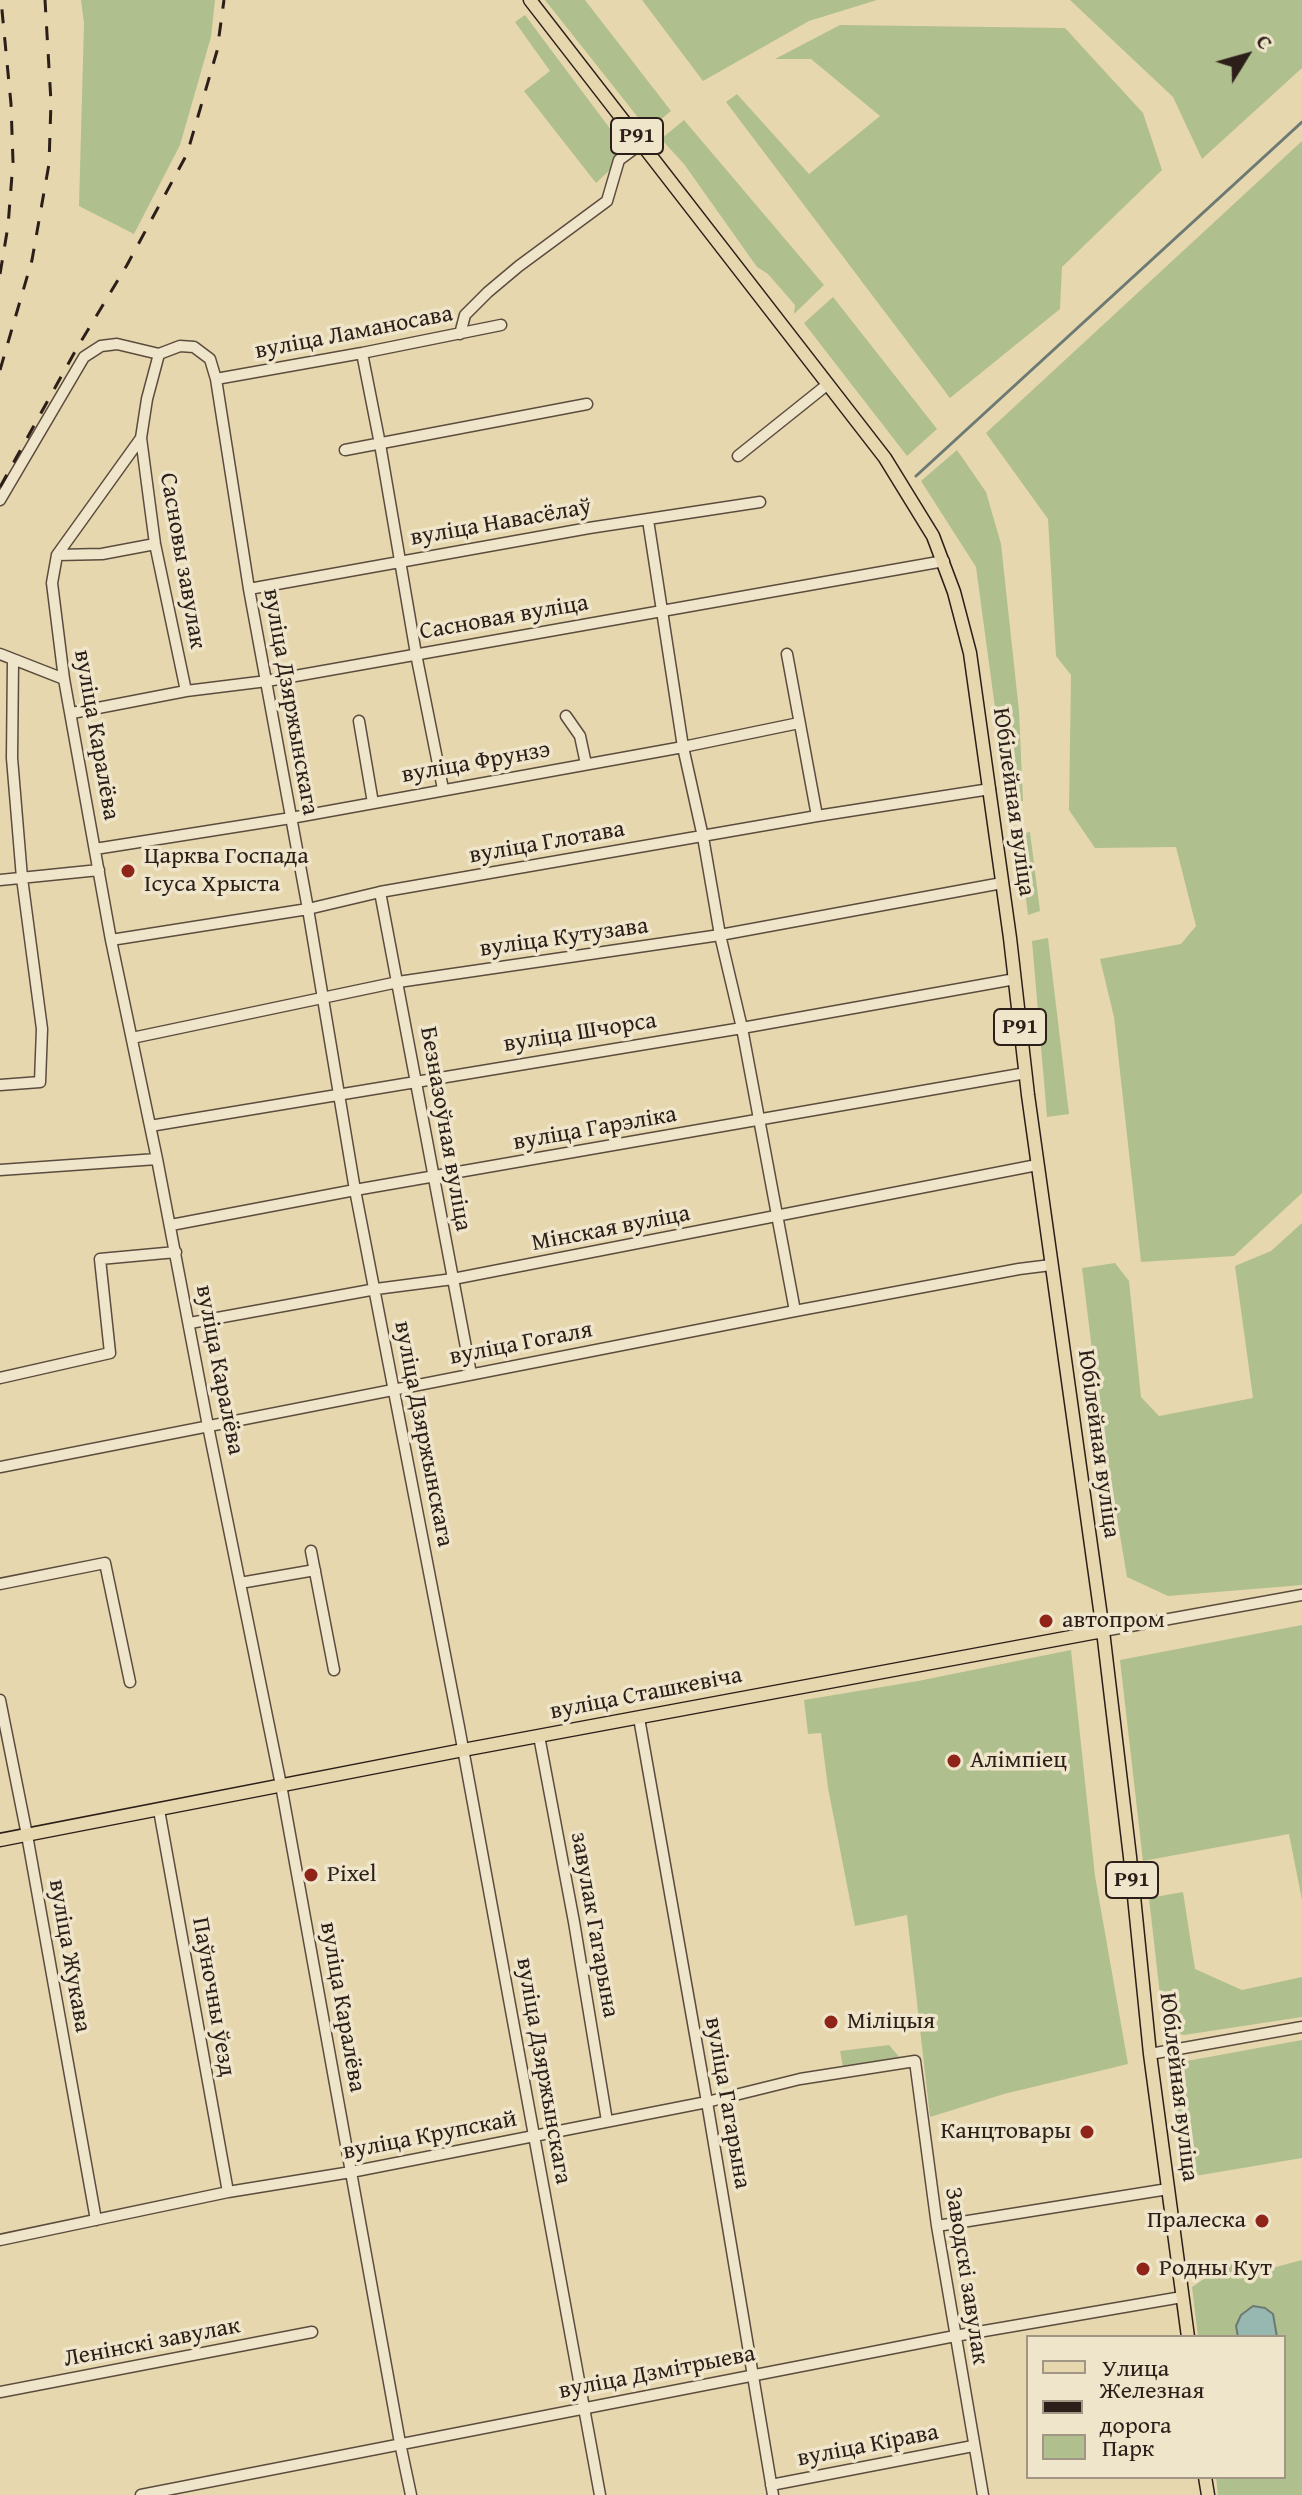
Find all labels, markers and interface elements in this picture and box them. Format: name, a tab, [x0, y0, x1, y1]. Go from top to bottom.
north arrow	[1206, 16, 1286, 96]
text: С	[1249, 27, 1282, 56]
road number: Р91	[611, 118, 663, 154]
street label: вуліца Ламаносава	[253, 300, 455, 366]
street label: Сасновы завулак	[152, 471, 212, 651]
street label: вуліца Навасёлаў	[408, 493, 594, 553]
street label: вуліца Дзяржынскага	[256, 586, 324, 818]
street label: Сасновая вуліца	[417, 589, 591, 647]
street label: вуліца Каралёва	[67, 648, 125, 822]
street label: Юбілейная вуліца	[986, 706, 1040, 898]
street label: вуліца Фрунзэ	[399, 736, 553, 790]
street label: вуліца Глотава	[467, 815, 627, 871]
place label: Царква Госпада Ісуса Хрыста	[144, 843, 309, 899]
marker: Царква Госпада Ісуса Хрыста	[119, 862, 137, 880]
street label: вуліца Кутузава	[478, 912, 650, 964]
street label: вуліца Шчорса	[501, 1007, 659, 1059]
road number: Р91	[994, 1009, 1046, 1045]
street label: Безназоўная вуліца	[413, 1024, 477, 1234]
street label: вуліца Гарэліка	[511, 1100, 679, 1158]
street label: Мінская вуліца	[529, 1200, 693, 1258]
street label: вуліца Каралёва	[188, 1283, 250, 1457]
street label: вуліца Гогаля	[447, 1316, 595, 1372]
street label: вуліца Дзяржынскага	[387, 1319, 459, 1549]
street label: Юбілейная вуліца	[1071, 1348, 1125, 1540]
place label: автопром	[1062, 1607, 1165, 1635]
marker: автопром	[1037, 1612, 1055, 1630]
street label: вуліца Сташкевіча	[548, 1661, 744, 1727]
place label: Алімпіец	[970, 1747, 1067, 1775]
marker: Алімпіец	[945, 1752, 963, 1770]
street label: завулак Гагарына	[563, 1830, 625, 2020]
place label: Pixel	[327, 1861, 376, 1889]
road number: Р91	[1106, 1862, 1158, 1898]
marker: Pixel	[302, 1866, 320, 1884]
street label: вуліца Жукава	[41, 1877, 97, 2035]
street label: Паўночны ўезд	[185, 1915, 241, 2079]
street label: вуліца Каралёва	[313, 1920, 371, 2094]
street label: вуліца Дзяржынскага	[509, 1955, 577, 2187]
street label: Юбілейная вуліца	[1152, 1991, 1204, 2183]
place label: Міліцыя	[847, 2008, 935, 2036]
marker: Міліцыя	[822, 2013, 840, 2031]
street label: вуліца Гагарына	[698, 2015, 756, 2191]
street label: вуліца Крупскай	[341, 2105, 519, 2167]
place label: Канцтовары	[941, 2118, 1071, 2146]
marker: Канцтовары	[1078, 2123, 1096, 2141]
street label: Заводскі завулак	[938, 2185, 994, 2367]
place label: Пралеска	[1147, 2207, 1246, 2235]
marker: Пралеска	[1253, 2212, 1271, 2230]
place label: Родны Кут	[1159, 2255, 1272, 2283]
marker: Родны Кут	[1134, 2260, 1152, 2278]
street label: Ленінскі завулак	[61, 2312, 243, 2374]
legend	[1026, 2335, 1286, 2479]
street label: вуліца Дзмітрыева	[556, 2340, 758, 2406]
text: Улица	[1102, 2350, 1169, 2385]
text: Железная дорога	[1099, 2372, 1204, 2442]
street label: вуліца Кірава	[795, 2418, 941, 2474]
text: Парк	[1102, 2430, 1154, 2465]

